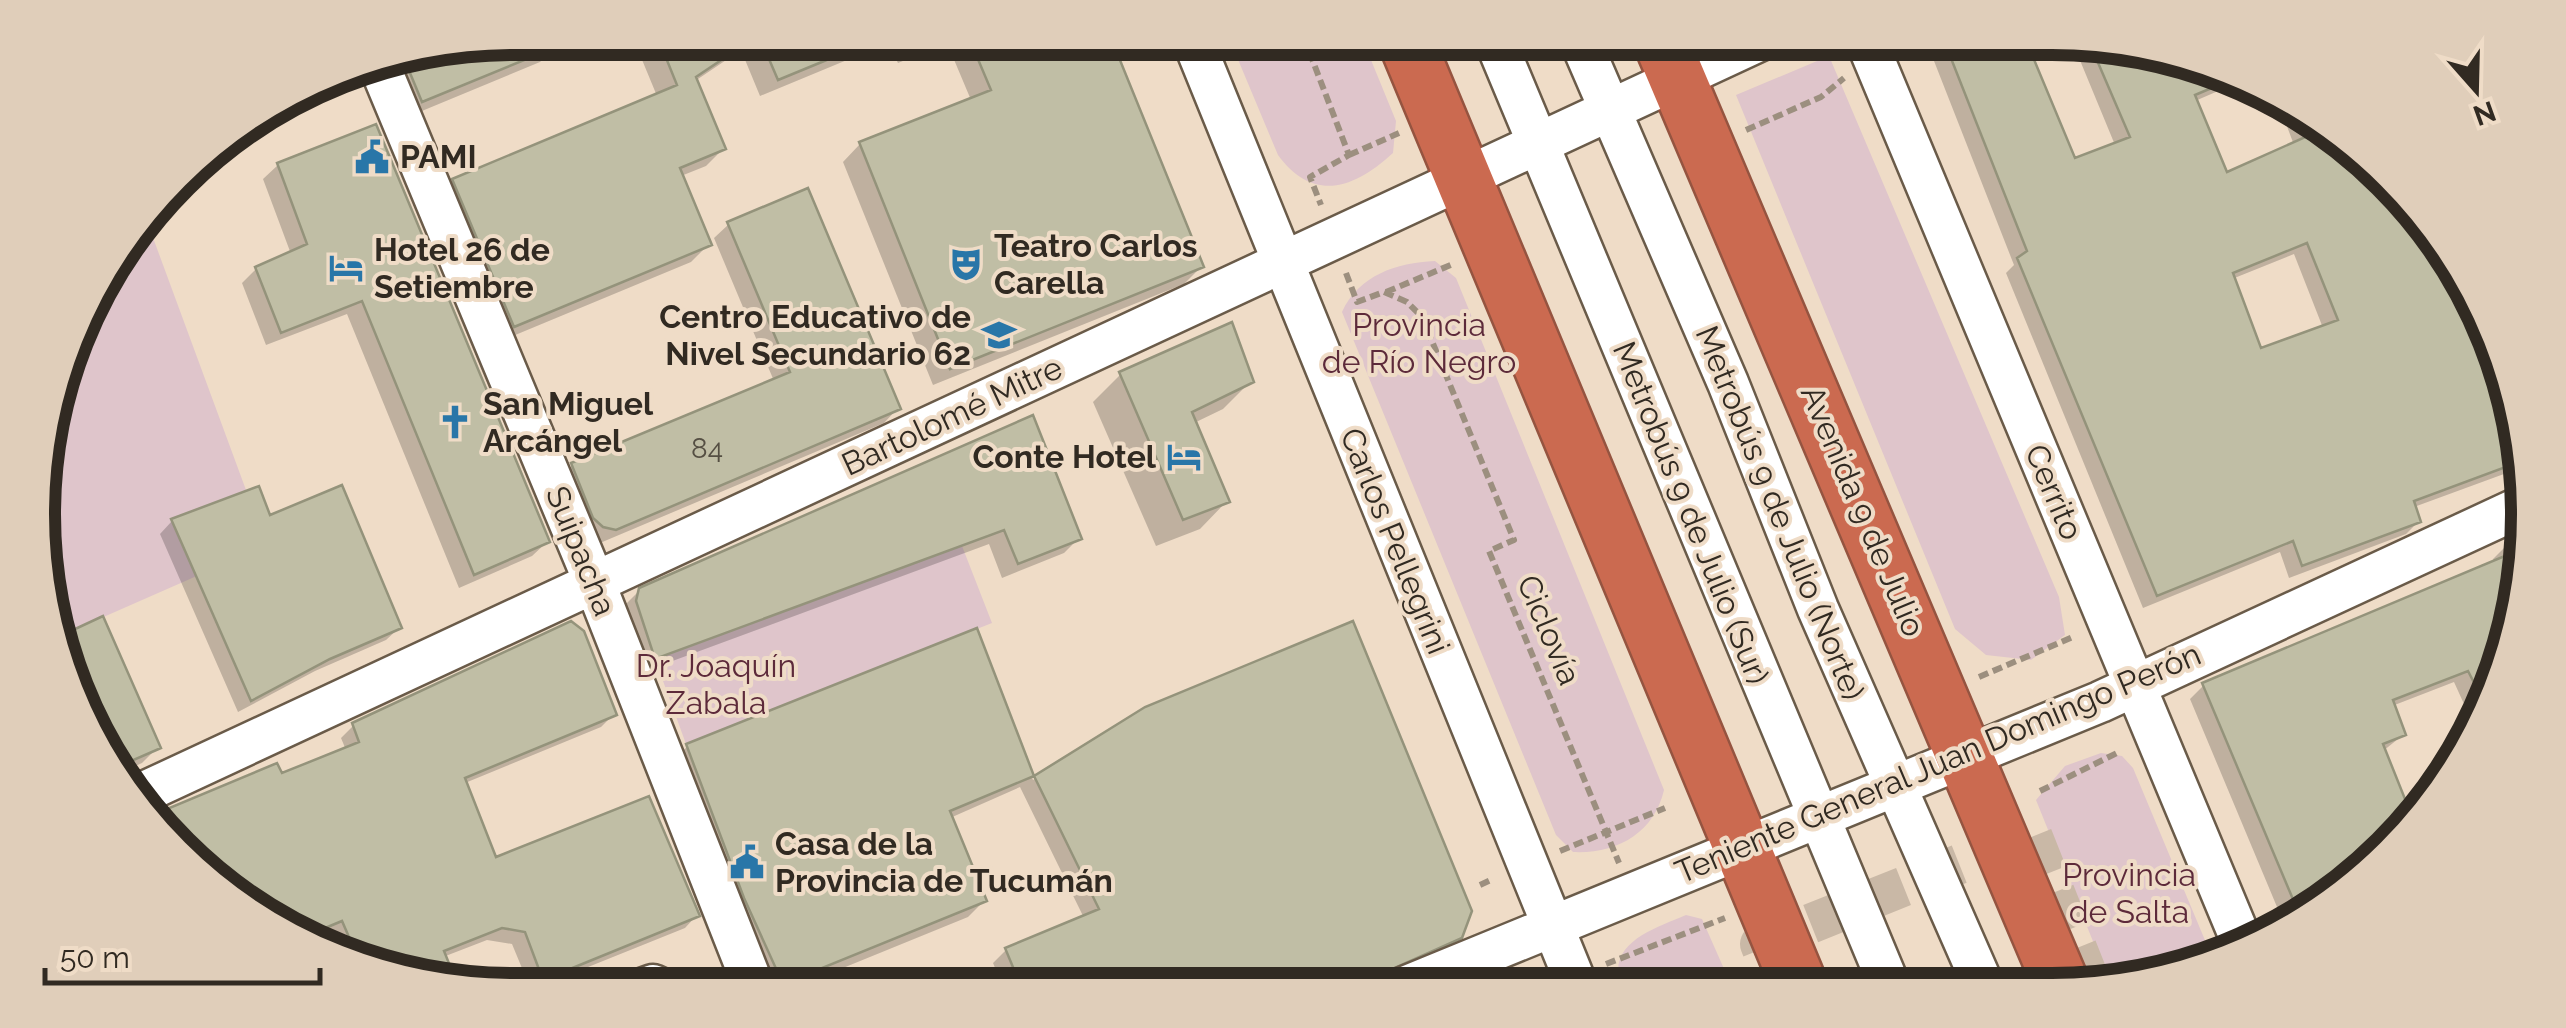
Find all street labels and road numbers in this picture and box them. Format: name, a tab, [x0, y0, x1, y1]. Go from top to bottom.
street label: Metrobús 9 de Julio (Norte)	[1688, 320, 1873, 705]
street label: Metrobús 9 de Julio (Sur)	[1606, 336, 1777, 689]
street label: Bartolomé Mitre	[836, 348, 1068, 483]
street label: Avenida 9 de Julio	[1794, 380, 1933, 642]
street label: Carlos Pellegrini	[1333, 423, 1458, 659]
street label: Cerrito	[2018, 439, 2091, 545]
street label: Suipacha	[539, 481, 624, 621]
street label: Ciclovía	[1510, 570, 1589, 690]
street label: Teniente General Juan Domingo Perón	[1670, 635, 2206, 890]

